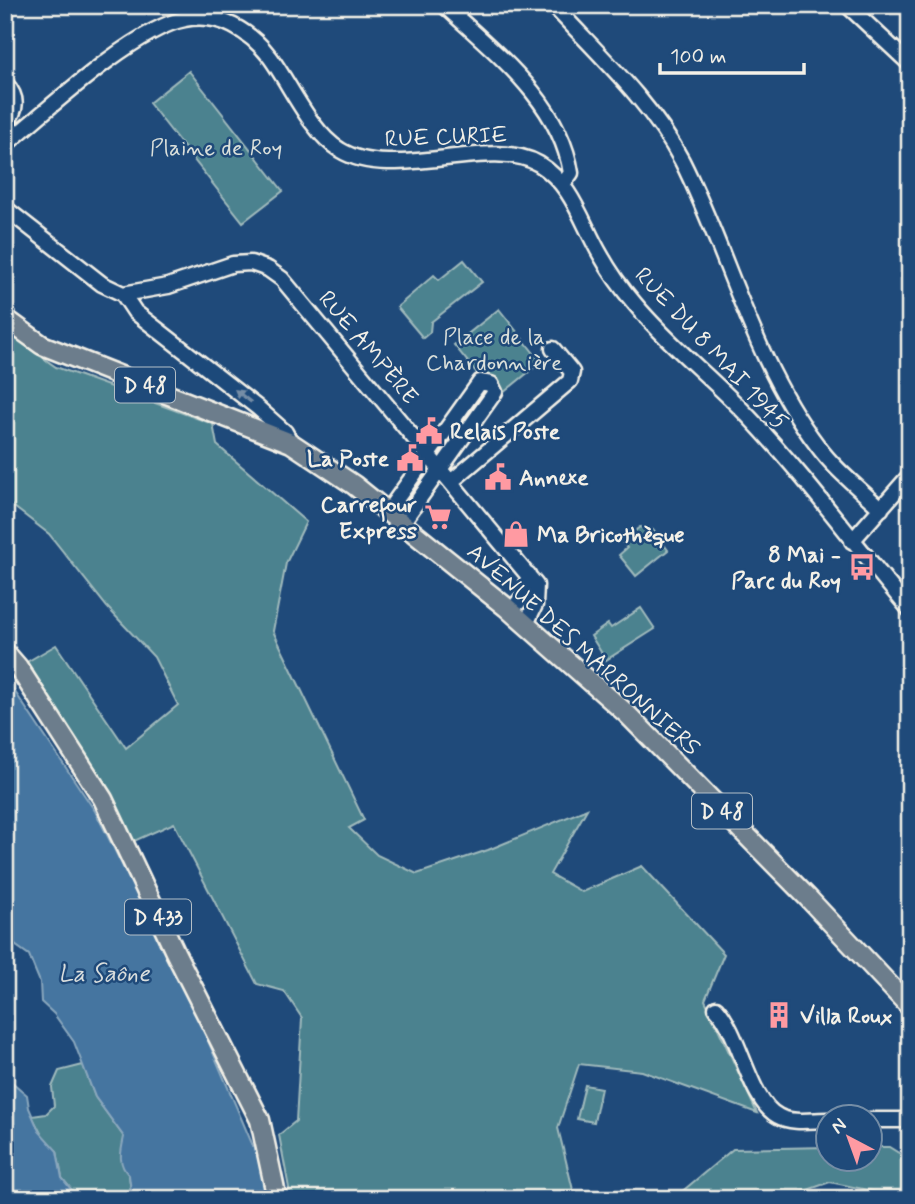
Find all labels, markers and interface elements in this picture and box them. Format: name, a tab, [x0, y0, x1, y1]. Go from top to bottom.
scale bar	[660, 32, 803, 76]
text: 100 m	[670, 43, 726, 71]
street label: RUE CURIE	[384, 121, 508, 155]
park label: Plaine de Roy	[150, 134, 282, 164]
street label: RUE DU 8 MAI 1945	[627, 262, 794, 437]
street label: RUE AMPÈRE	[311, 285, 424, 412]
park label: Place de la Chardonnière	[426, 323, 562, 379]
road number: D 48	[115, 368, 175, 402]
one-way arrow	[234, 389, 252, 404]
public building icon: Relais Poste	[414, 416, 444, 446]
place label: Relais Poste	[450, 418, 561, 448]
public building icon: La Poste	[395, 443, 425, 473]
place label: La Poste	[307, 445, 390, 475]
public building icon: Annexe	[483, 462, 513, 492]
place label: Annexe	[519, 464, 589, 494]
place label: Carrefour Express	[321, 491, 418, 547]
supermarket icon: Carrefour Express	[423, 502, 453, 532]
shop icon: Ma Bricothèque	[501, 519, 531, 549]
place label: Ma Bricothèque	[537, 521, 685, 551]
street label: AVENUE DES MARRONNIERS	[460, 538, 706, 763]
place label: 8 Mai - Parc du Roy	[731, 541, 841, 597]
bus stop icon: 8 Mai - Parc du Roy	[847, 552, 877, 582]
road number: D 48	[692, 794, 752, 828]
road number: D 433	[125, 900, 191, 934]
water label: La Saône	[58, 959, 151, 990]
building icon: Villa Roux	[764, 1000, 794, 1030]
place label: Villa Roux	[800, 1002, 892, 1032]
north arrow	[814, 1102, 884, 1172]
text: N	[826, 1113, 852, 1140]

